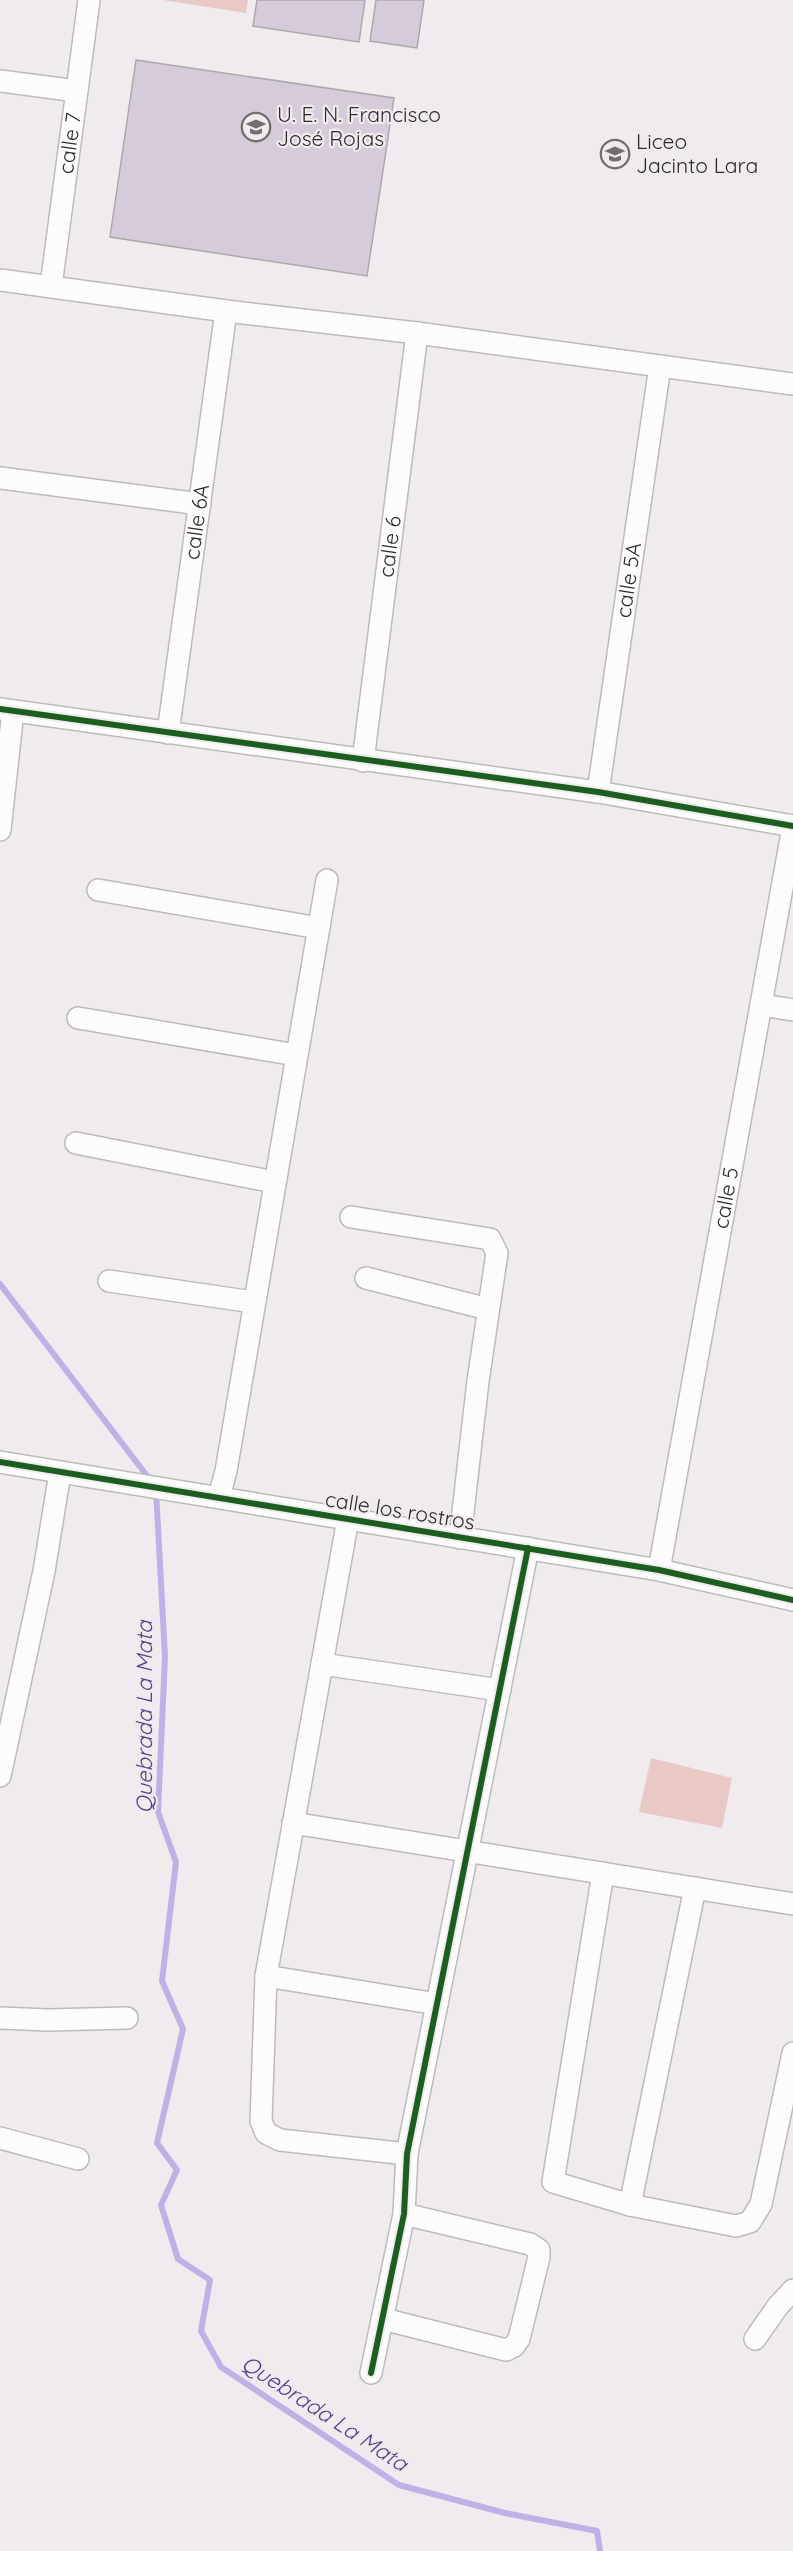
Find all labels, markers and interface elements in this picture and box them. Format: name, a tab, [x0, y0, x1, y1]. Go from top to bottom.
place label: U. E. N. Francisco José Rojas	[277, 101, 441, 151]
street label: calle 7	[52, 111, 86, 175]
school or university icon: U. E. N. Francisco José Rojas	[240, 111, 272, 143]
place label: Liceo Jacinto Lara	[636, 128, 758, 178]
school or university icon: Liceo Jacinto Lara	[599, 138, 631, 170]
street label: calle 6A	[178, 483, 214, 561]
street label: calle 6	[372, 514, 406, 579]
street label: calle 5A	[610, 541, 646, 619]
street label: calle 5	[707, 1165, 743, 1231]
street label: calle los rostros	[324, 1485, 477, 1535]
water label: Quebrada La Mata	[130, 1619, 158, 1813]
water label: Quebrada La Mata	[236, 2349, 415, 2478]

